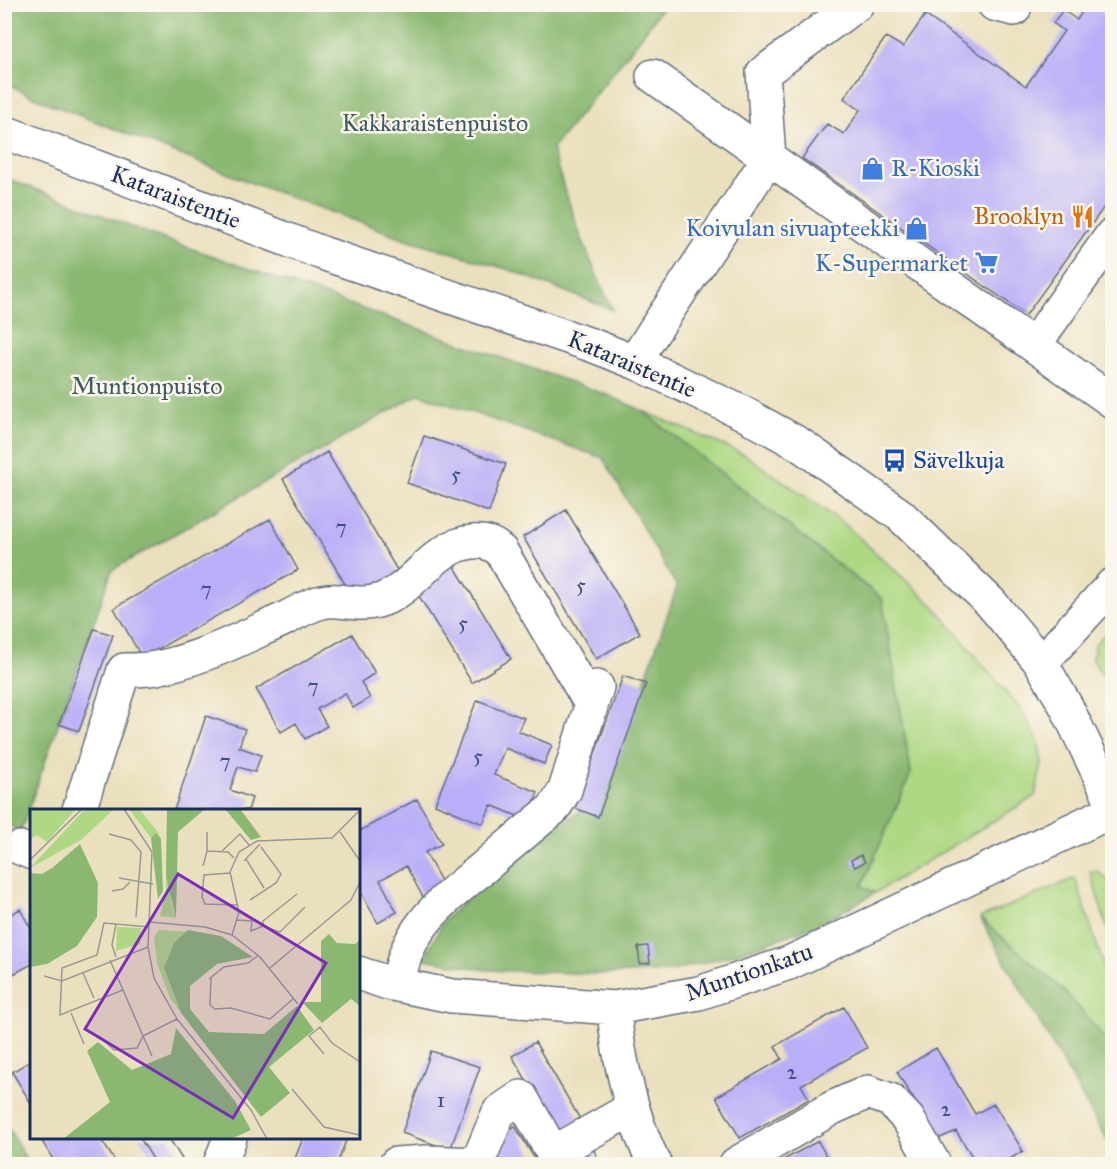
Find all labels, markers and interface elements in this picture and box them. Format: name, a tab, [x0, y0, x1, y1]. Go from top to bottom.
park label: Kakkaraistenpuisto	[342, 108, 528, 138]
place label: R-Kioski	[891, 153, 980, 183]
shop icon: R-Kioski	[860, 155, 886, 181]
street label: Kataraistentie	[107, 159, 245, 235]
place label: Brooklyn	[973, 201, 1064, 231]
restaurant icon: Brooklyn	[1069, 203, 1095, 229]
place label: Koivulan sivuapteekki	[686, 213, 899, 243]
shop icon: Koivulan sivuapteekki	[904, 215, 930, 241]
place label: K-Supermarket	[815, 248, 968, 278]
supermarket icon: K-Supermarket	[973, 250, 999, 276]
street label: Kataraistentie	[563, 323, 701, 405]
park label: Muntionpuisto	[71, 371, 223, 401]
place label: Sävelkuja	[913, 445, 1005, 475]
bus stop icon: Sävelkuja	[882, 447, 908, 473]
house number: 5	[451, 461, 461, 487]
house number: 7	[335, 514, 347, 540]
house number: 5	[576, 572, 586, 598]
house number: 7	[200, 576, 212, 602]
house number: 5	[458, 610, 468, 636]
house number: 7	[307, 673, 319, 699]
house number: 5	[473, 743, 483, 769]
house number: 7	[219, 748, 231, 774]
inset map	[30, 809, 360, 1139]
street label: Muntionkatu	[681, 936, 817, 1008]
house number: 2	[787, 1059, 798, 1085]
house number: 1	[437, 1087, 445, 1113]
house number: 2	[941, 1096, 952, 1122]

